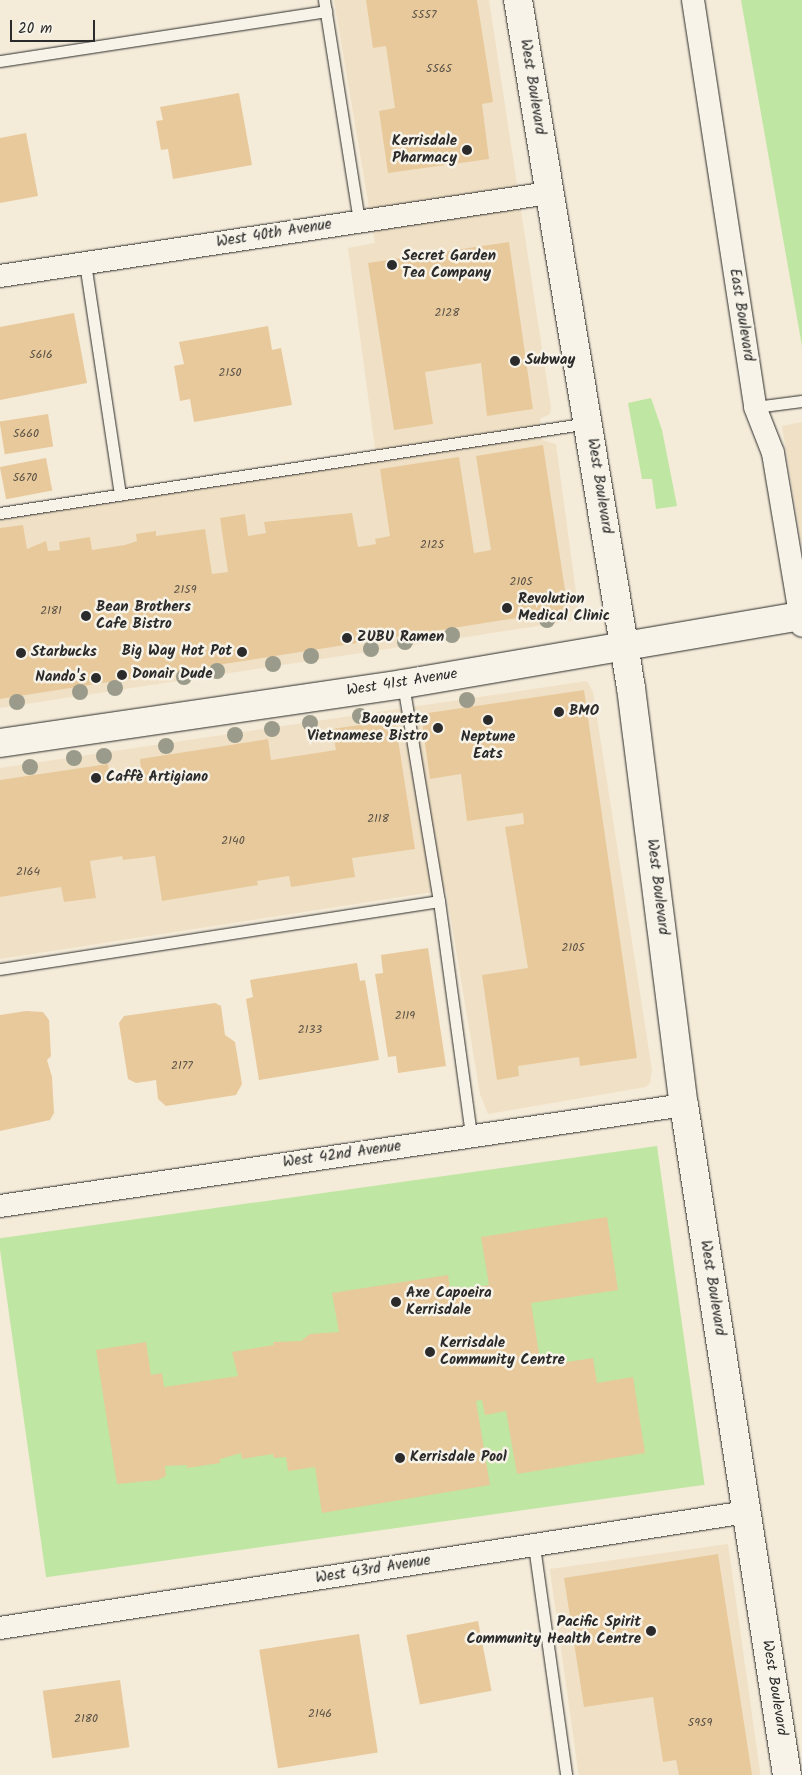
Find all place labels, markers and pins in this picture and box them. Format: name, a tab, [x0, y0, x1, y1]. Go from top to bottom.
place label: Kerrisdale Pharmacy	[392, 132, 457, 167]
marker: Kerrisdale Pharmacy	[461, 144, 473, 156]
place label: Secret Garden Tea Company	[402, 247, 496, 282]
marker: Secret Garden Tea Company	[386, 259, 398, 271]
place label: Subway	[525, 352, 575, 370]
marker: Subway	[509, 355, 521, 367]
place label: Revolution Medical Clinic	[518, 590, 610, 625]
place label: Bean Brothers Cafe Bistro	[96, 598, 191, 633]
marker: Revolution Medical Clinic	[500, 601, 514, 615]
marker: Bean Brothers Cafe Bistro	[80, 610, 92, 622]
place label: ZUBU Ramen	[357, 629, 444, 647]
marker: ZUBU Ramen	[341, 632, 353, 644]
place label: Big Way Hot Pot	[122, 643, 232, 661]
place label: Starbucks	[31, 644, 97, 662]
marker: Big Way Hot Pot	[236, 646, 248, 658]
marker: Starbucks	[15, 647, 27, 659]
place label: Donair Dude	[132, 666, 213, 684]
place label: Nando's	[35, 669, 86, 687]
marker: Donair Dude	[116, 669, 128, 681]
marker: Nando's	[90, 672, 102, 684]
place label: BMO	[569, 703, 599, 721]
marker: BMO	[553, 706, 565, 718]
place label: Baoguette Vietnamese Bistro	[307, 710, 428, 745]
marker: Neptune Eats	[482, 714, 494, 726]
marker: Baoguette Vietnamese Bistro	[432, 722, 444, 734]
place label: Neptune Eats	[461, 728, 515, 763]
place label: Caffè Artigiano	[106, 769, 208, 787]
marker: Caffè Artigiano	[90, 772, 102, 784]
place label: Axe Capoeira Kerrisdale	[406, 1284, 492, 1319]
marker: Axe Capoeira Kerrisdale	[390, 1296, 402, 1308]
place label: Kerrisdale Community Centre	[440, 1334, 565, 1369]
marker: Kerrisdale Community Centre	[424, 1346, 436, 1358]
place label: Kerrisdale Pool	[410, 1449, 507, 1467]
marker: Kerrisdale Pool	[394, 1452, 406, 1464]
place label: Pacific Spirit Community Health Centre	[466, 1613, 641, 1648]
marker: Pacific Spirit Community Health Centre	[645, 1625, 657, 1637]

